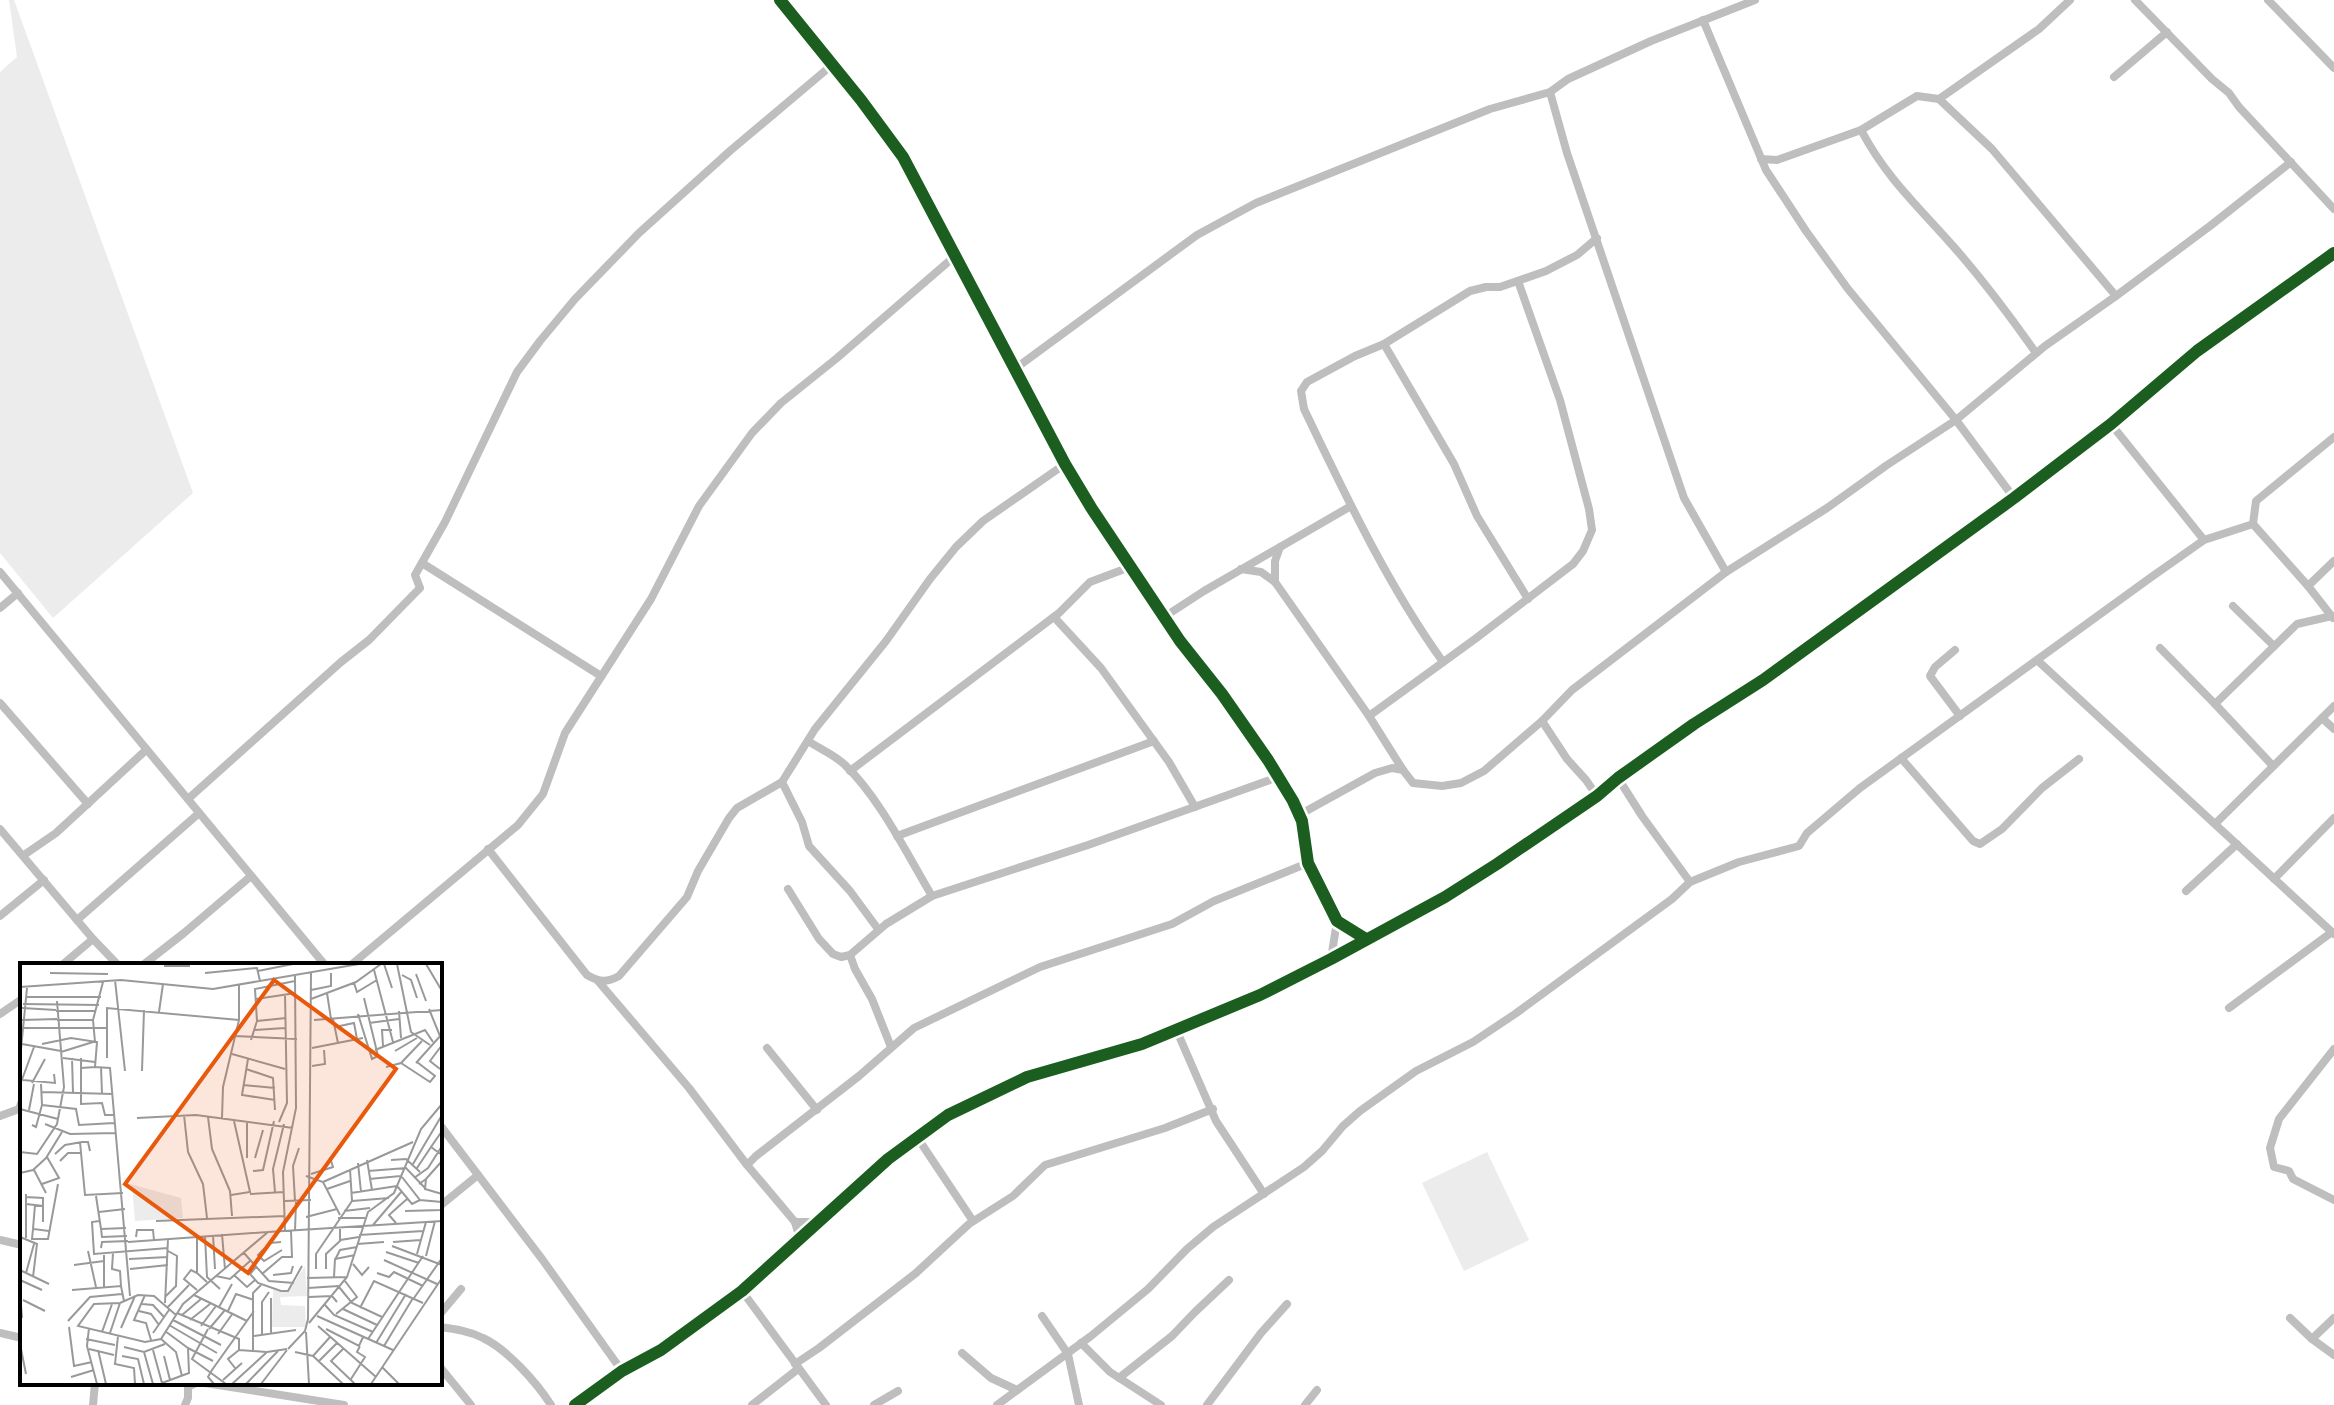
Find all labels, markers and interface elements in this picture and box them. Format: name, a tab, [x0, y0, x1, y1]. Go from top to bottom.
inset map	[20, 963, 442, 1385]

